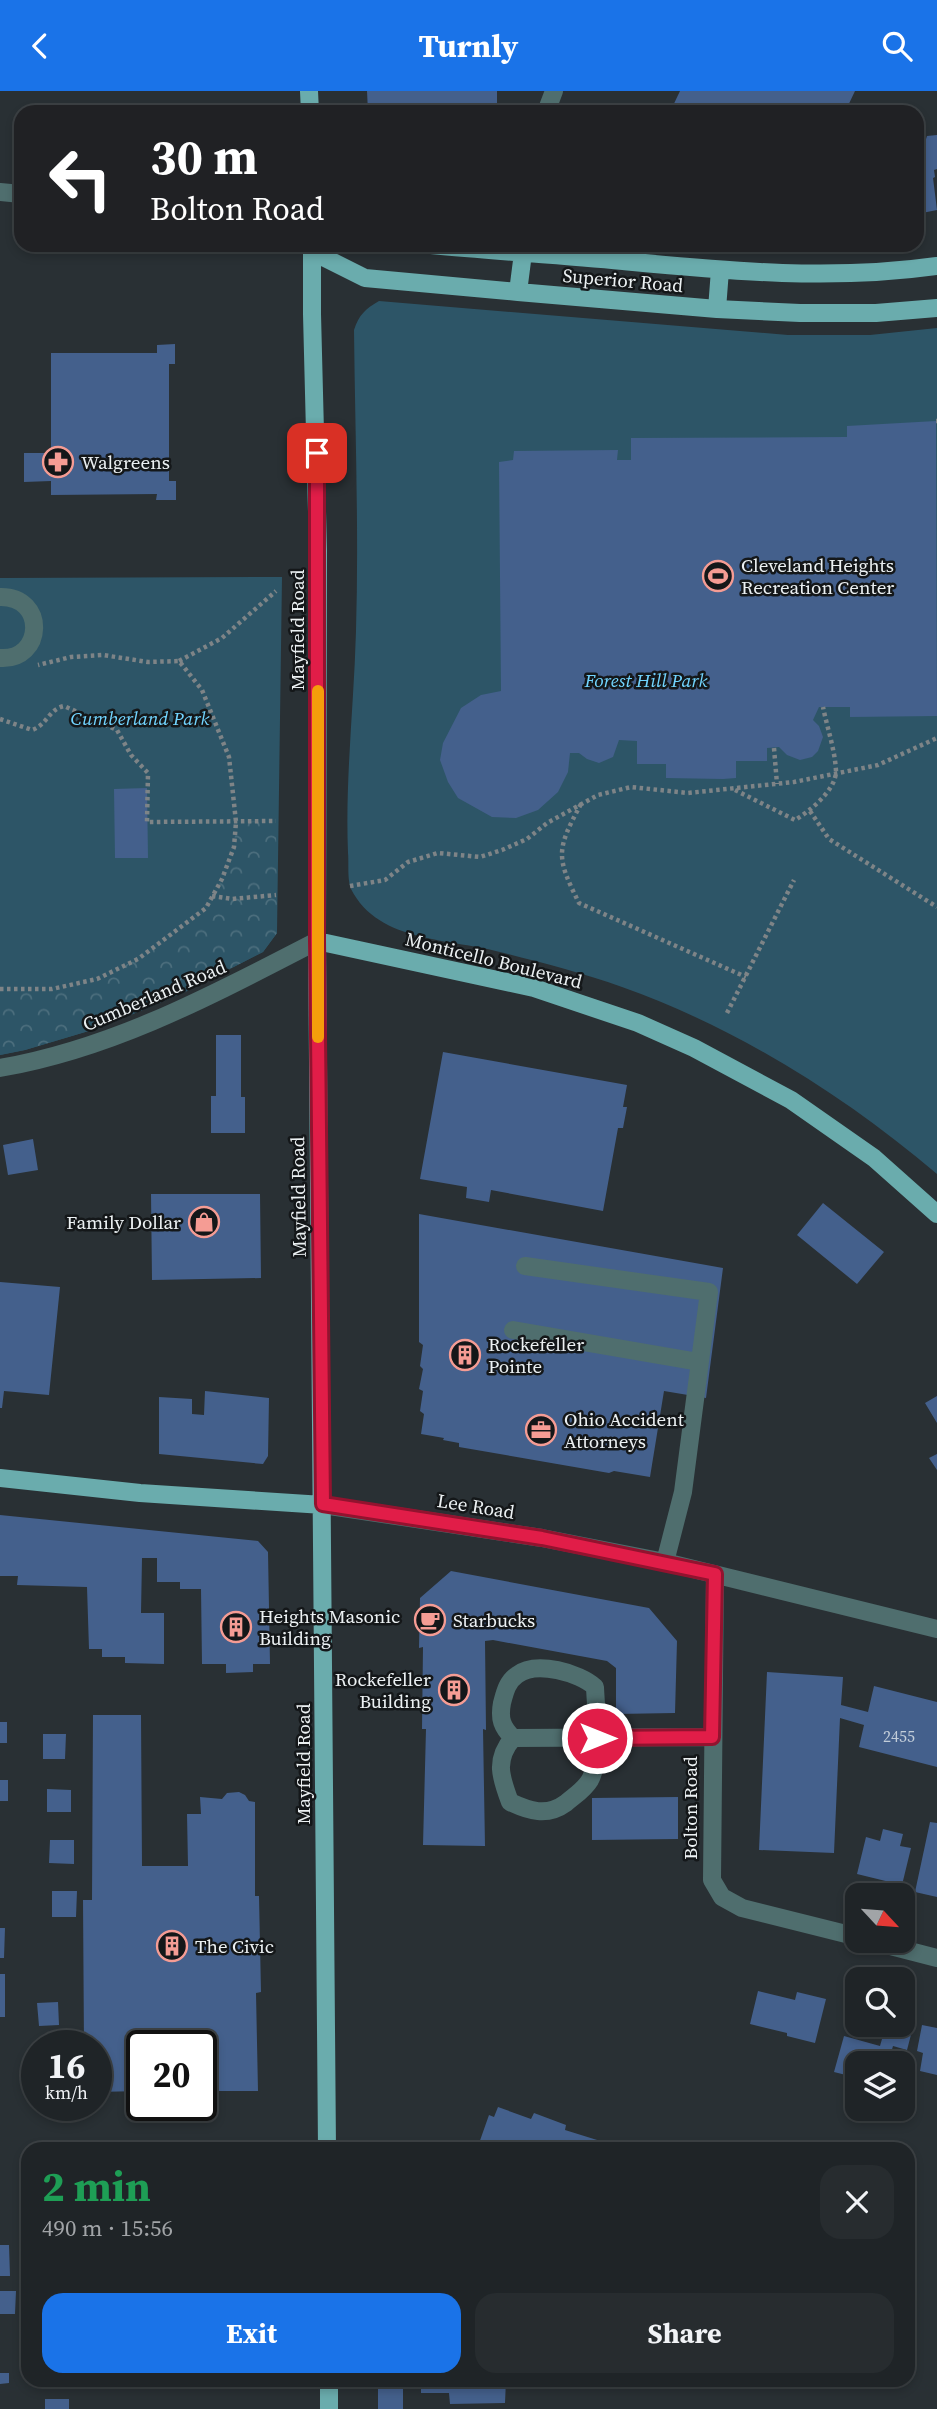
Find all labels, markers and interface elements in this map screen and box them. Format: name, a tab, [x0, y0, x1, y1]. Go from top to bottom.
text: Turnly	[419, 24, 518, 68]
icon: back	[21, 27, 59, 65]
icon: search	[878, 27, 916, 65]
text: 30 m	[150, 123, 258, 190]
icon: left	[35, 133, 126, 224]
text: Bolton Road	[150, 187, 324, 231]
street label: Superior Road	[562, 262, 685, 298]
pin	[287, 423, 347, 483]
icon: arrive	[298, 434, 336, 472]
pharmacy icon: Walgreens	[41, 445, 75, 479]
place label: Walgreens	[81, 449, 170, 475]
place label: Cleveland Heights Recreation Center	[741, 552, 894, 600]
sports icon: Cleveland Heights Recreation Center	[701, 559, 735, 593]
street label: Mayfield Road	[284, 569, 310, 690]
park label: Forest Hill Park	[583, 667, 708, 693]
park label: Cumberland Park	[71, 705, 209, 731]
street label: Monticello Boulevard	[403, 925, 585, 995]
street label: Cumberland Road	[78, 953, 230, 1037]
street label: Mayfield Road	[284, 1136, 312, 1258]
shop icon: Family Dollar	[187, 1205, 221, 1239]
place label: Family Dollar	[66, 1209, 181, 1235]
place label: Rockefeller Pointe	[488, 1331, 584, 1379]
building icon: Rockefeller Pointe	[448, 1338, 482, 1372]
place label: Ohio Accident Attorneys	[564, 1406, 685, 1454]
office icon: Ohio Accident Attorneys	[524, 1413, 558, 1447]
street label: Lee Road	[435, 1487, 517, 1525]
place label: Heights Masonic Building	[259, 1603, 400, 1651]
cafe icon: Starbucks	[413, 1603, 447, 1637]
place label: Starbucks	[453, 1607, 535, 1633]
building icon: Heights Masonic Building	[219, 1610, 253, 1644]
place label: Rockefeller Building	[335, 1666, 431, 1714]
building icon: Rockefeller Building	[437, 1673, 471, 1707]
position arrow	[560, 1701, 634, 1775]
street label: Mayfield Road	[290, 1703, 316, 1824]
house number: 2455	[883, 1725, 915, 1747]
street label: Bolton Road	[677, 1756, 703, 1860]
north arrow	[845, 1883, 915, 1953]
map controls	[845, 1883, 915, 2121]
building icon: The Civic	[155, 1929, 189, 1963]
place label: The Civic	[195, 1933, 274, 1959]
button: search	[845, 1967, 915, 2037]
speed limit sign: 20	[126, 2030, 217, 2121]
text: 16	[48, 2042, 85, 2090]
button: layers	[845, 2051, 915, 2121]
text: km/h	[45, 2080, 88, 2105]
text: 2 min	[42, 2157, 151, 2215]
button: close	[820, 2165, 894, 2239]
text: 490 m · 15:56	[42, 2212, 173, 2244]
button: Exit	[42, 2293, 461, 2373]
button: Share	[475, 2293, 894, 2373]

